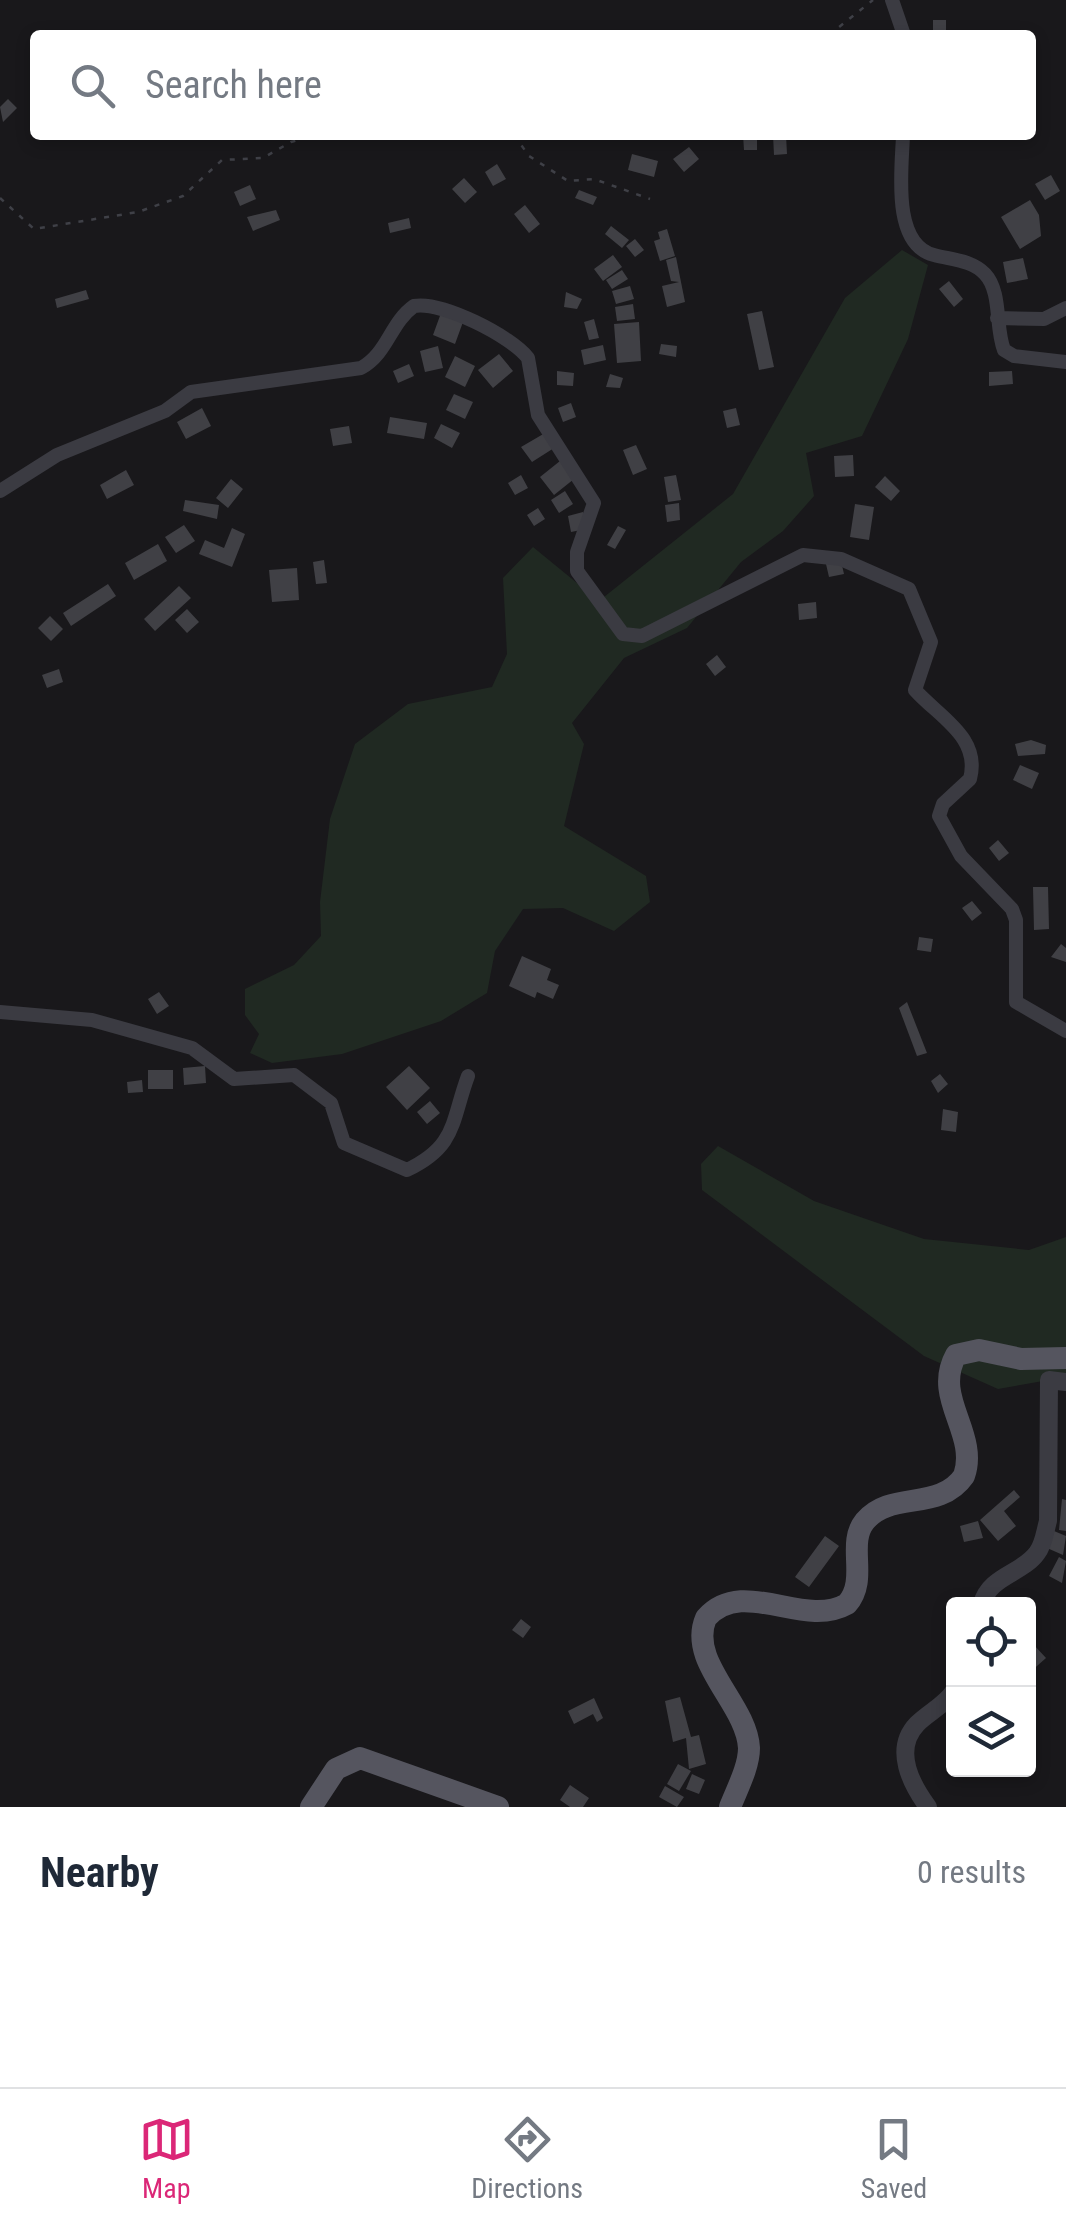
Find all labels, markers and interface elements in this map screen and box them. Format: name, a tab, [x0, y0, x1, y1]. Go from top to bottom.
search box	[30, 30, 1036, 140]
icon: search	[65, 58, 120, 113]
text: Search here	[145, 63, 322, 107]
map controls	[946, 1597, 1036, 1777]
button: locate	[946, 1597, 1036, 1687]
button: layers	[946, 1687, 1036, 1777]
text: Nearby	[40, 1848, 159, 1897]
text: 0 results	[917, 1853, 1026, 1891]
tab: Map	[139, 2112, 194, 2205]
tab: Directions	[471, 2112, 583, 2205]
tab: Saved	[861, 2112, 927, 2205]

